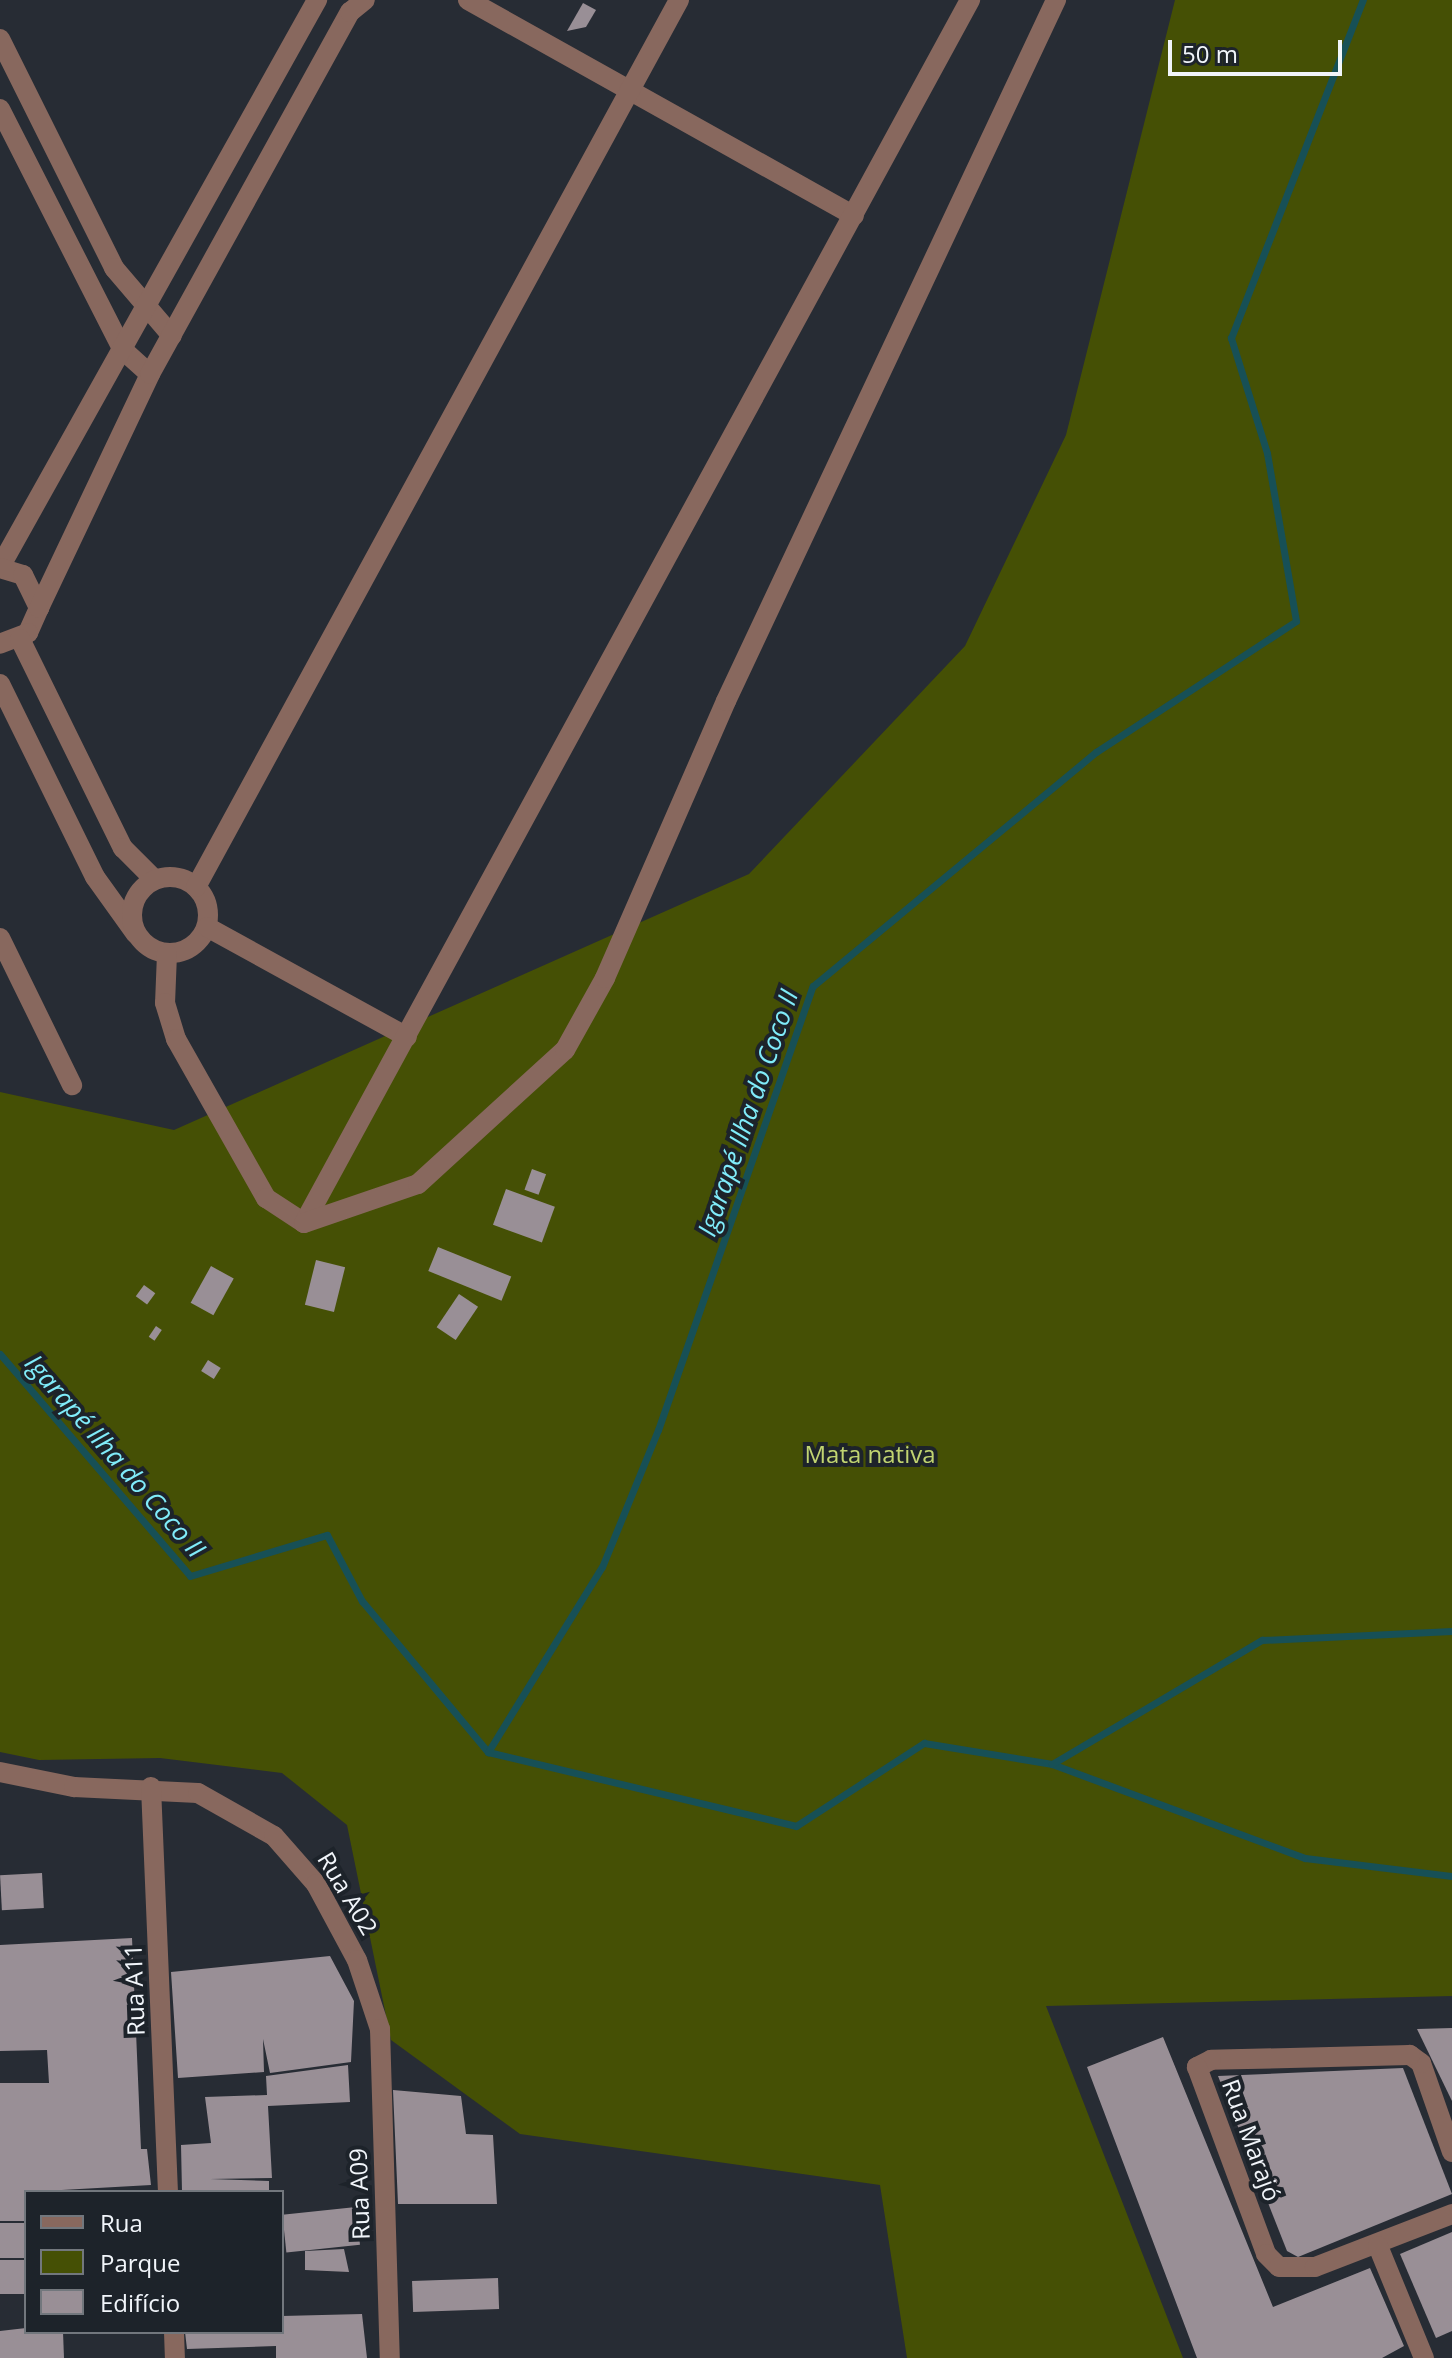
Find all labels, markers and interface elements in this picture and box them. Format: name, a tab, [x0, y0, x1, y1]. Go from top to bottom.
scale bar	[1172, 24, 1346, 74]
text: 50 m	[1182, 37, 1238, 70]
water label: Igarapé Ilha do Coco II	[691, 986, 805, 1240]
water label: Igarapé Ilha do Coco II	[18, 1348, 212, 1564]
park label: Mata nativa	[804, 1440, 936, 1468]
street label: Rua A02	[312, 1846, 384, 1940]
street label: Rua A11	[118, 1944, 150, 2036]
street label: Rua Marajó	[1217, 2075, 1287, 2205]
street label: Rua A09	[343, 2148, 375, 2240]
legend	[24, 2190, 284, 2334]
text: Rua	[100, 2206, 143, 2239]
text: Parque	[100, 2246, 180, 2279]
text: Edifício	[100, 2286, 180, 2319]

